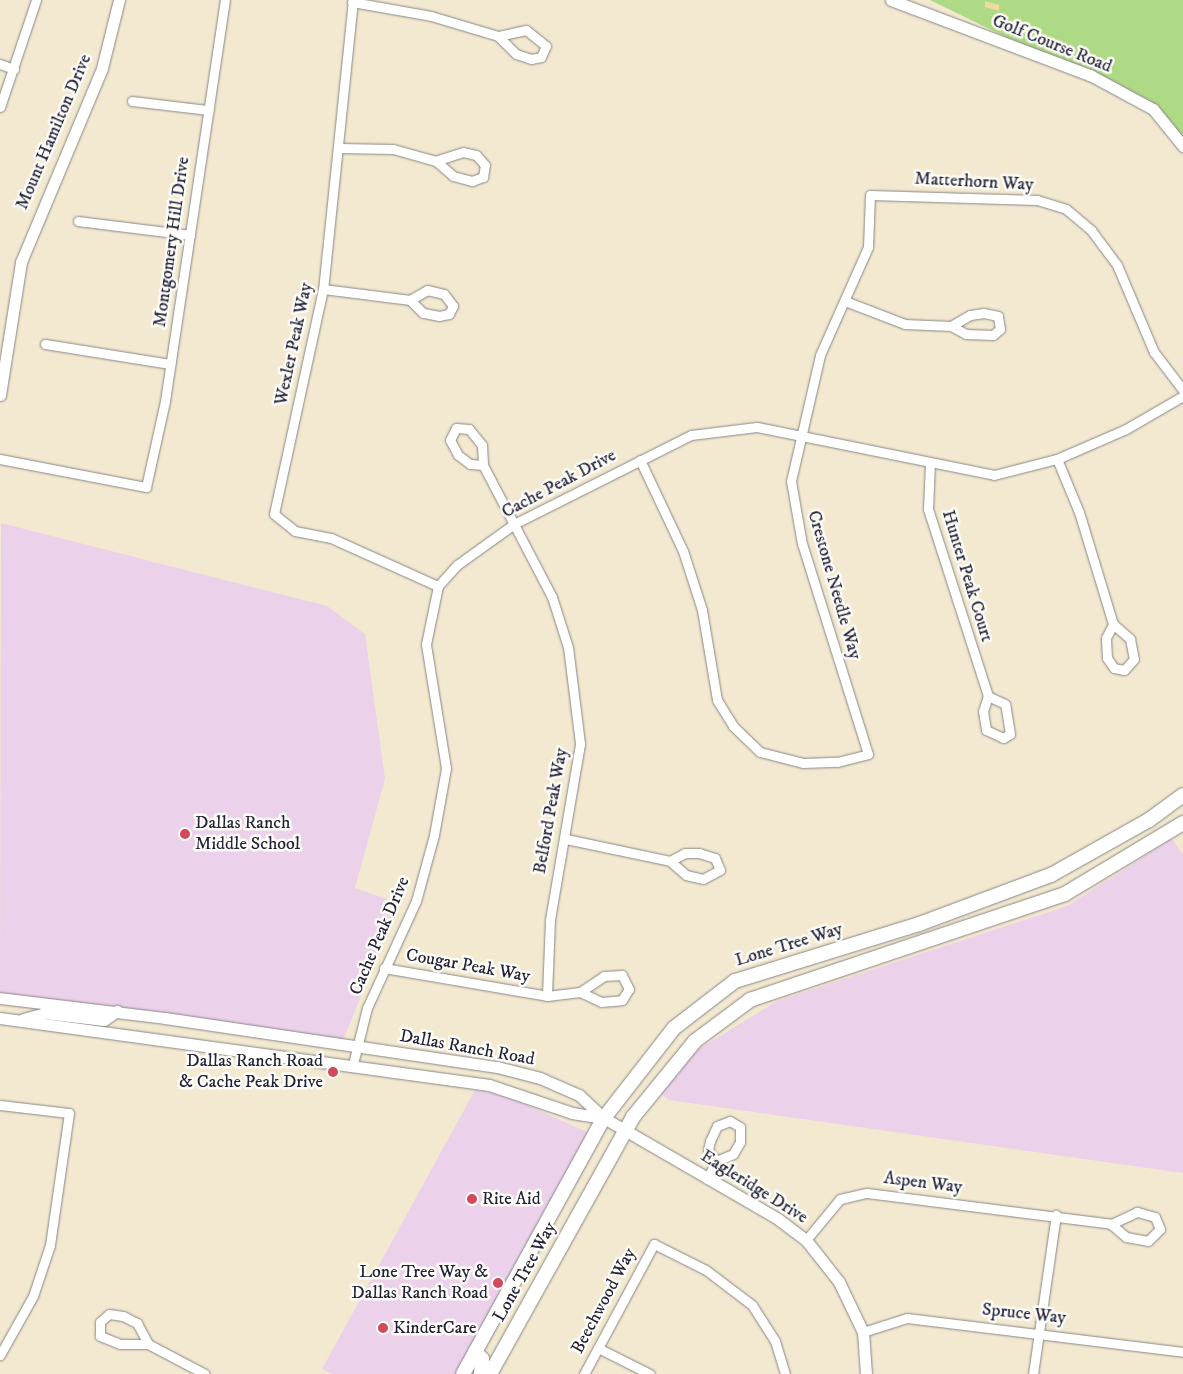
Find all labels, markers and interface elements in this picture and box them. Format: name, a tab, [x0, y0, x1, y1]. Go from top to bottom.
street label: Golf Course Road	[989, 10, 1115, 78]
street label: Mount Hamilton Drive	[11, 51, 97, 213]
street label: Montgomery Hill Drive	[149, 155, 195, 329]
street label: Matterhorn Way	[914, 168, 1034, 196]
street label: Wexler Peak Way	[270, 281, 318, 407]
street label: Cache Peak Drive	[498, 445, 620, 523]
street label: Crestone Needle Way	[802, 508, 866, 662]
street label: Hunter Peak Court	[937, 508, 997, 644]
street label: Belford Peak Way	[529, 746, 573, 876]
place label: Dallas Ranch Middle School	[195, 813, 300, 856]
marker: Dallas Ranch Middle School	[179, 828, 191, 840]
street label: Cache Peak Drive	[345, 874, 415, 998]
street label: Lone Tree Way	[733, 918, 845, 972]
street label: Cougar Peak Way	[404, 944, 532, 988]
street label: Dallas Ranch Road	[398, 1025, 536, 1071]
place label: Dallas Ranch Road & Cache Peak Drive	[179, 1051, 323, 1094]
marker: Dallas Ranch Road & Cache Peak Drive	[327, 1066, 339, 1078]
street label: Eagleridge Drive	[696, 1145, 812, 1229]
street label: Aspen Way	[883, 1167, 963, 1199]
place label: Rite Aid	[482, 1188, 541, 1210]
marker: Rite Aid	[466, 1193, 478, 1205]
street label: Lone Tree Way	[489, 1218, 561, 1326]
street label: Beechwood Way	[567, 1244, 641, 1358]
place label: Lone Tree Way & Dallas Ranch Road	[351, 1262, 488, 1304]
marker: Lone Tree Way & Dallas Ranch Road	[492, 1277, 504, 1289]
street label: Spruce Way	[981, 1299, 1067, 1329]
place label: KinderCare	[393, 1317, 477, 1339]
marker: KinderCare	[377, 1322, 389, 1334]

